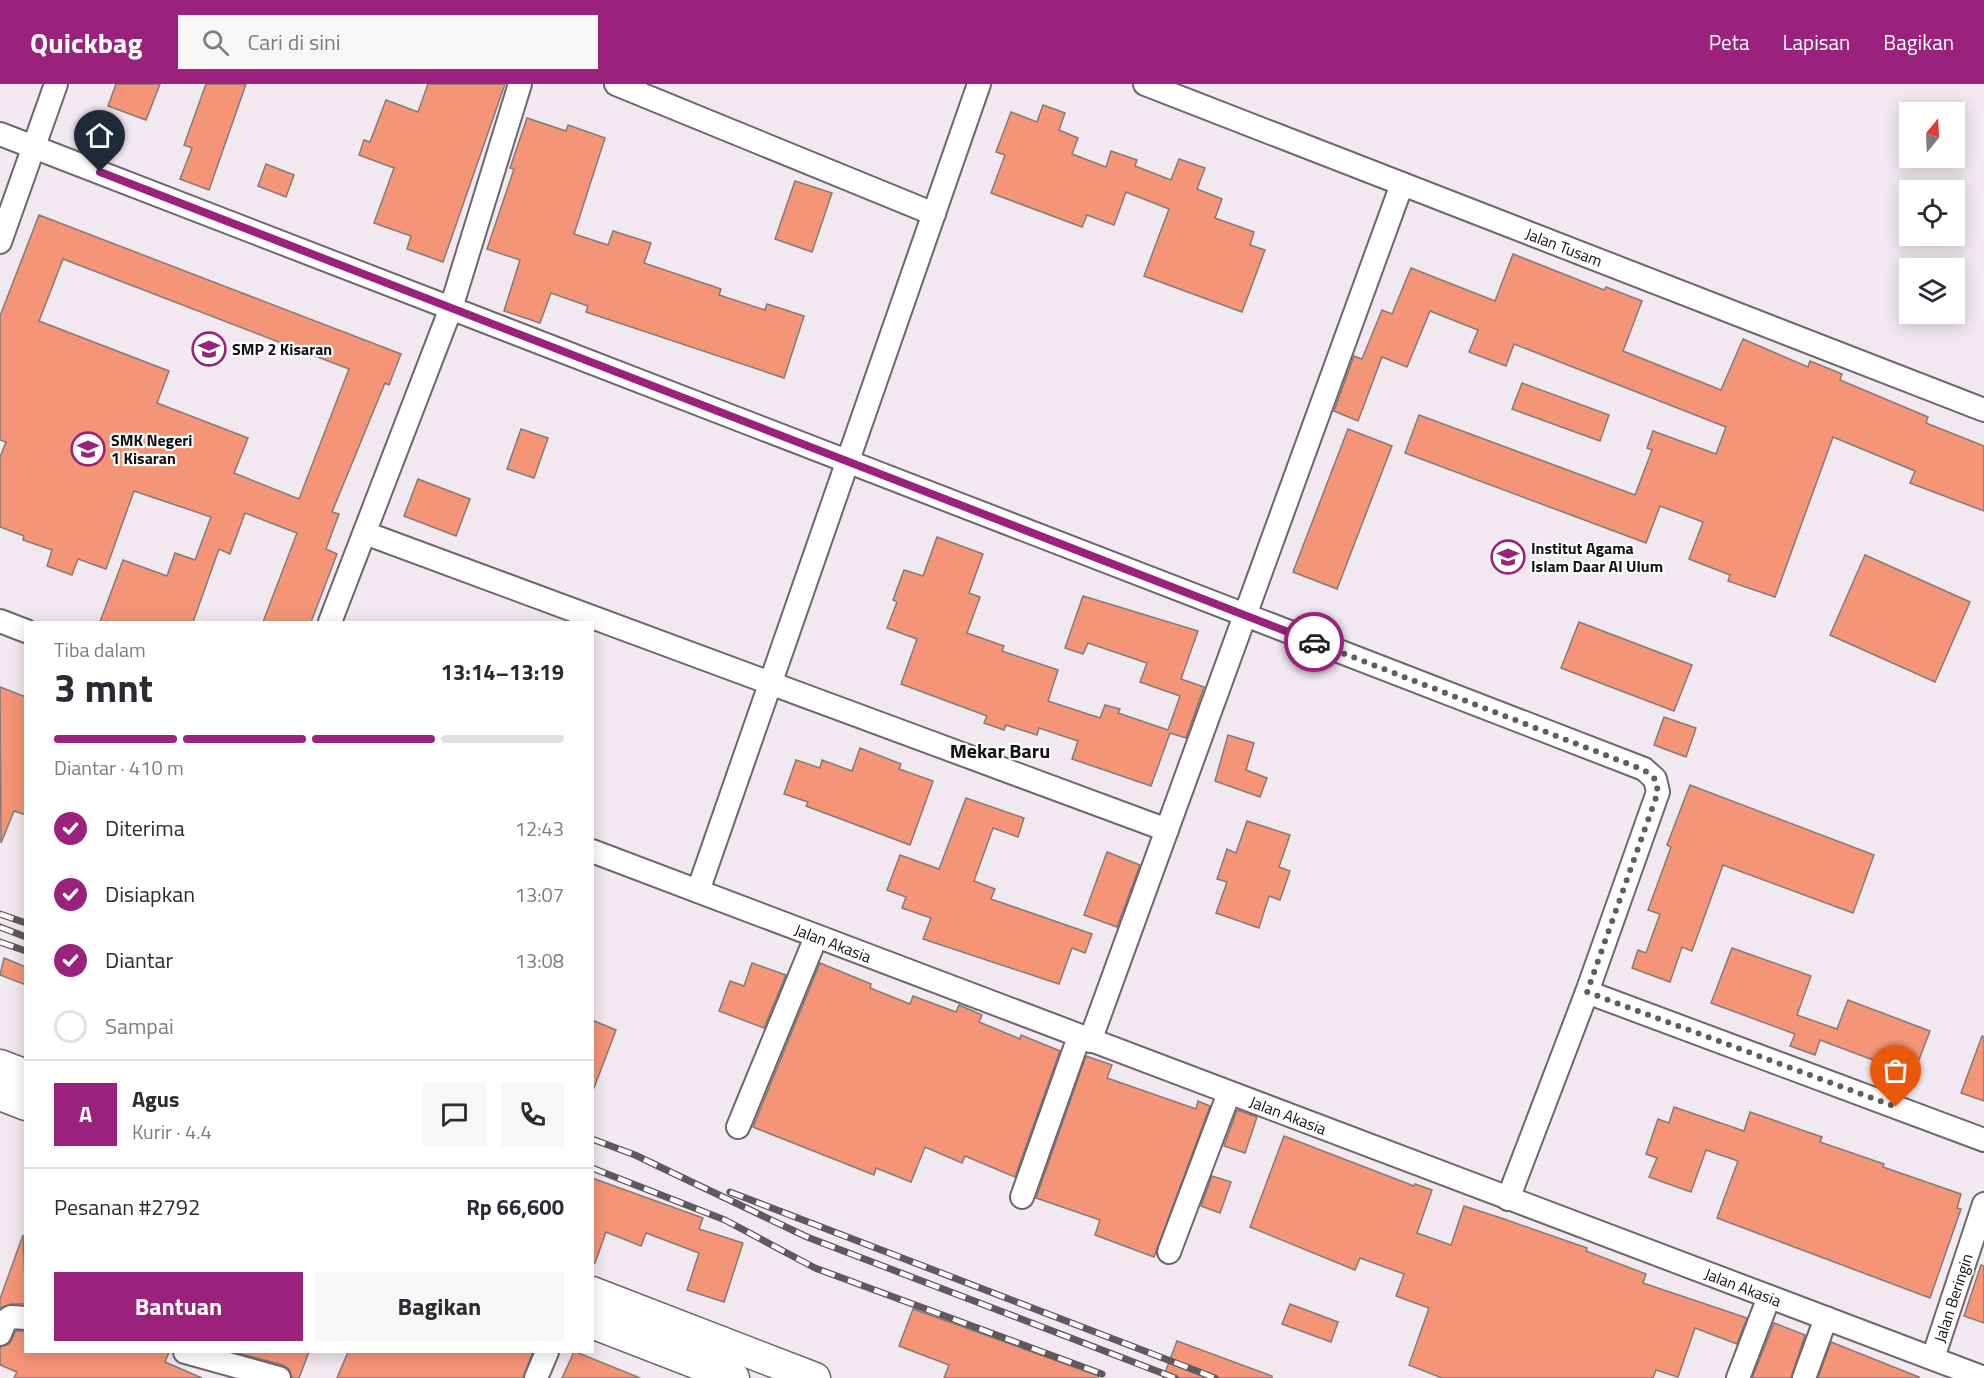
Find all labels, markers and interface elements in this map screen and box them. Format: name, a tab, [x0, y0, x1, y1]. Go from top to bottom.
search box	[178, 15, 598, 69]
text: Quickbag	[30, 21, 142, 64]
text: Cari di sini	[247, 25, 341, 59]
icon: search	[199, 26, 232, 59]
text: Peta	[1709, 26, 1750, 58]
text: Lapisan	[1783, 26, 1850, 58]
text: Bagikan	[1883, 26, 1954, 58]
north arrow	[1899, 102, 1965, 168]
map controls	[1899, 102, 1965, 324]
pin	[74, 110, 125, 172]
icon: home	[83, 119, 116, 152]
button: locate	[1899, 180, 1965, 246]
street label: Jalan Tusam	[1522, 221, 1606, 273]
button: layers	[1899, 258, 1965, 324]
school or university icon: SMP 2 Kisaran	[191, 331, 227, 367]
place label: SMP 2 Kisaran	[232, 337, 332, 361]
place label: SMK Negeri 1 Kisaran	[111, 428, 192, 470]
school or university icon: SMK Negeri 1 Kisaran	[70, 431, 106, 467]
place label: Institut Agama Islam Daar Al Ulum	[1531, 536, 1663, 578]
school or university icon: Institut Agama Islam Daar Al Ulum	[1490, 539, 1526, 575]
courier	[1284, 612, 1344, 672]
icon: car	[1298, 626, 1331, 659]
text: Tiba dalam	[54, 634, 146, 665]
text: 13:14–13:19	[441, 655, 564, 689]
text: 3 mnt	[54, 658, 153, 717]
district label: Mekar Baru	[950, 735, 1050, 766]
text: Diantar · 410 m	[54, 752, 184, 783]
text: Diterima	[105, 811, 185, 845]
icon: check	[54, 812, 87, 845]
text: 12:43	[515, 813, 564, 844]
text: Disiapkan	[105, 877, 195, 911]
icon: check	[54, 878, 87, 911]
text: 13:07	[515, 879, 564, 910]
street label: Jalan Akasia	[791, 917, 875, 969]
text: Diantar	[105, 943, 173, 977]
icon: check	[54, 944, 87, 977]
text: 13:08	[515, 945, 564, 976]
text: Sampai	[105, 1009, 174, 1043]
pin	[1870, 1045, 1921, 1107]
icon: bag	[1879, 1054, 1912, 1087]
text: Agus	[132, 1082, 179, 1116]
button: chat	[423, 1083, 486, 1146]
button: phone	[501, 1083, 564, 1146]
street label: Jalan Akasia	[1246, 1089, 1330, 1141]
text: A	[79, 1097, 92, 1131]
text: Kurir · 4.4	[132, 1116, 212, 1147]
text: Pesanan #2792	[54, 1190, 200, 1224]
text: Rp 66,600	[466, 1190, 564, 1224]
street label: Jalan Beringin	[1927, 1250, 1979, 1346]
street label: Jalan Akasia	[1701, 1261, 1785, 1313]
button: Bantuan	[54, 1272, 303, 1341]
button: Bagikan	[315, 1272, 564, 1341]

